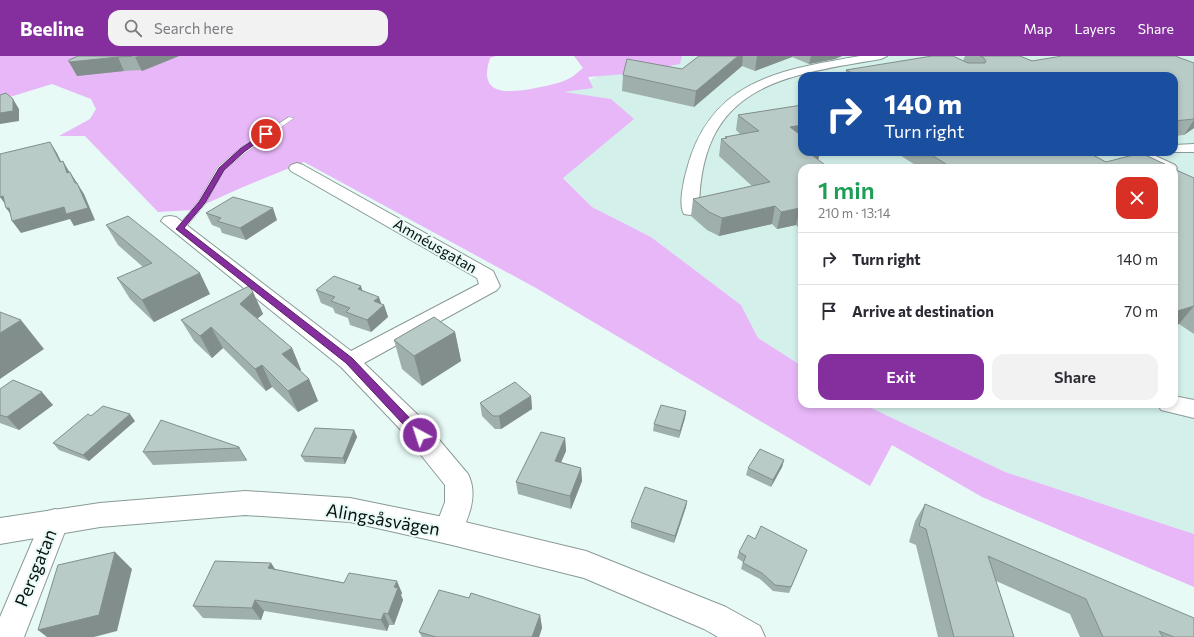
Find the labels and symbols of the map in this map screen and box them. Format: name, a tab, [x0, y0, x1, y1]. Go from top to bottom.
pin	[249, 117, 283, 151]
street label: Amnéusgatan	[390, 214, 481, 276]
position arrow	[399, 414, 441, 456]
street label: Alingsåsvägen	[325, 498, 442, 540]
street label: Persgatan	[10, 526, 61, 610]

